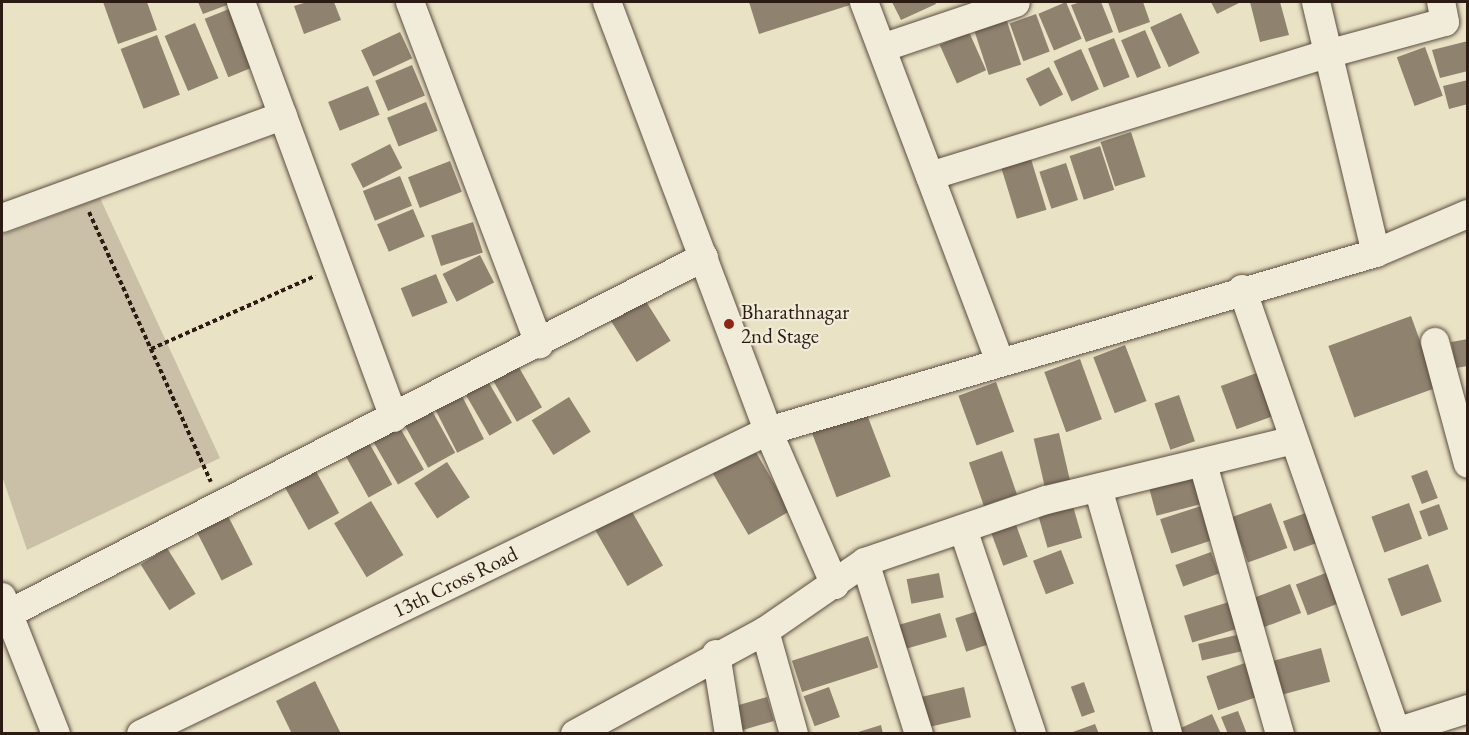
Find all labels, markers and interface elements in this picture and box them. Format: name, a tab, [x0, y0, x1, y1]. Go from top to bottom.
place label: Bharathnagar 2nd Stage	[741, 299, 849, 349]
marker: Bharathnagar 2nd Stage	[722, 317, 736, 331]
street label: 13th Cross Road	[388, 541, 522, 623]

